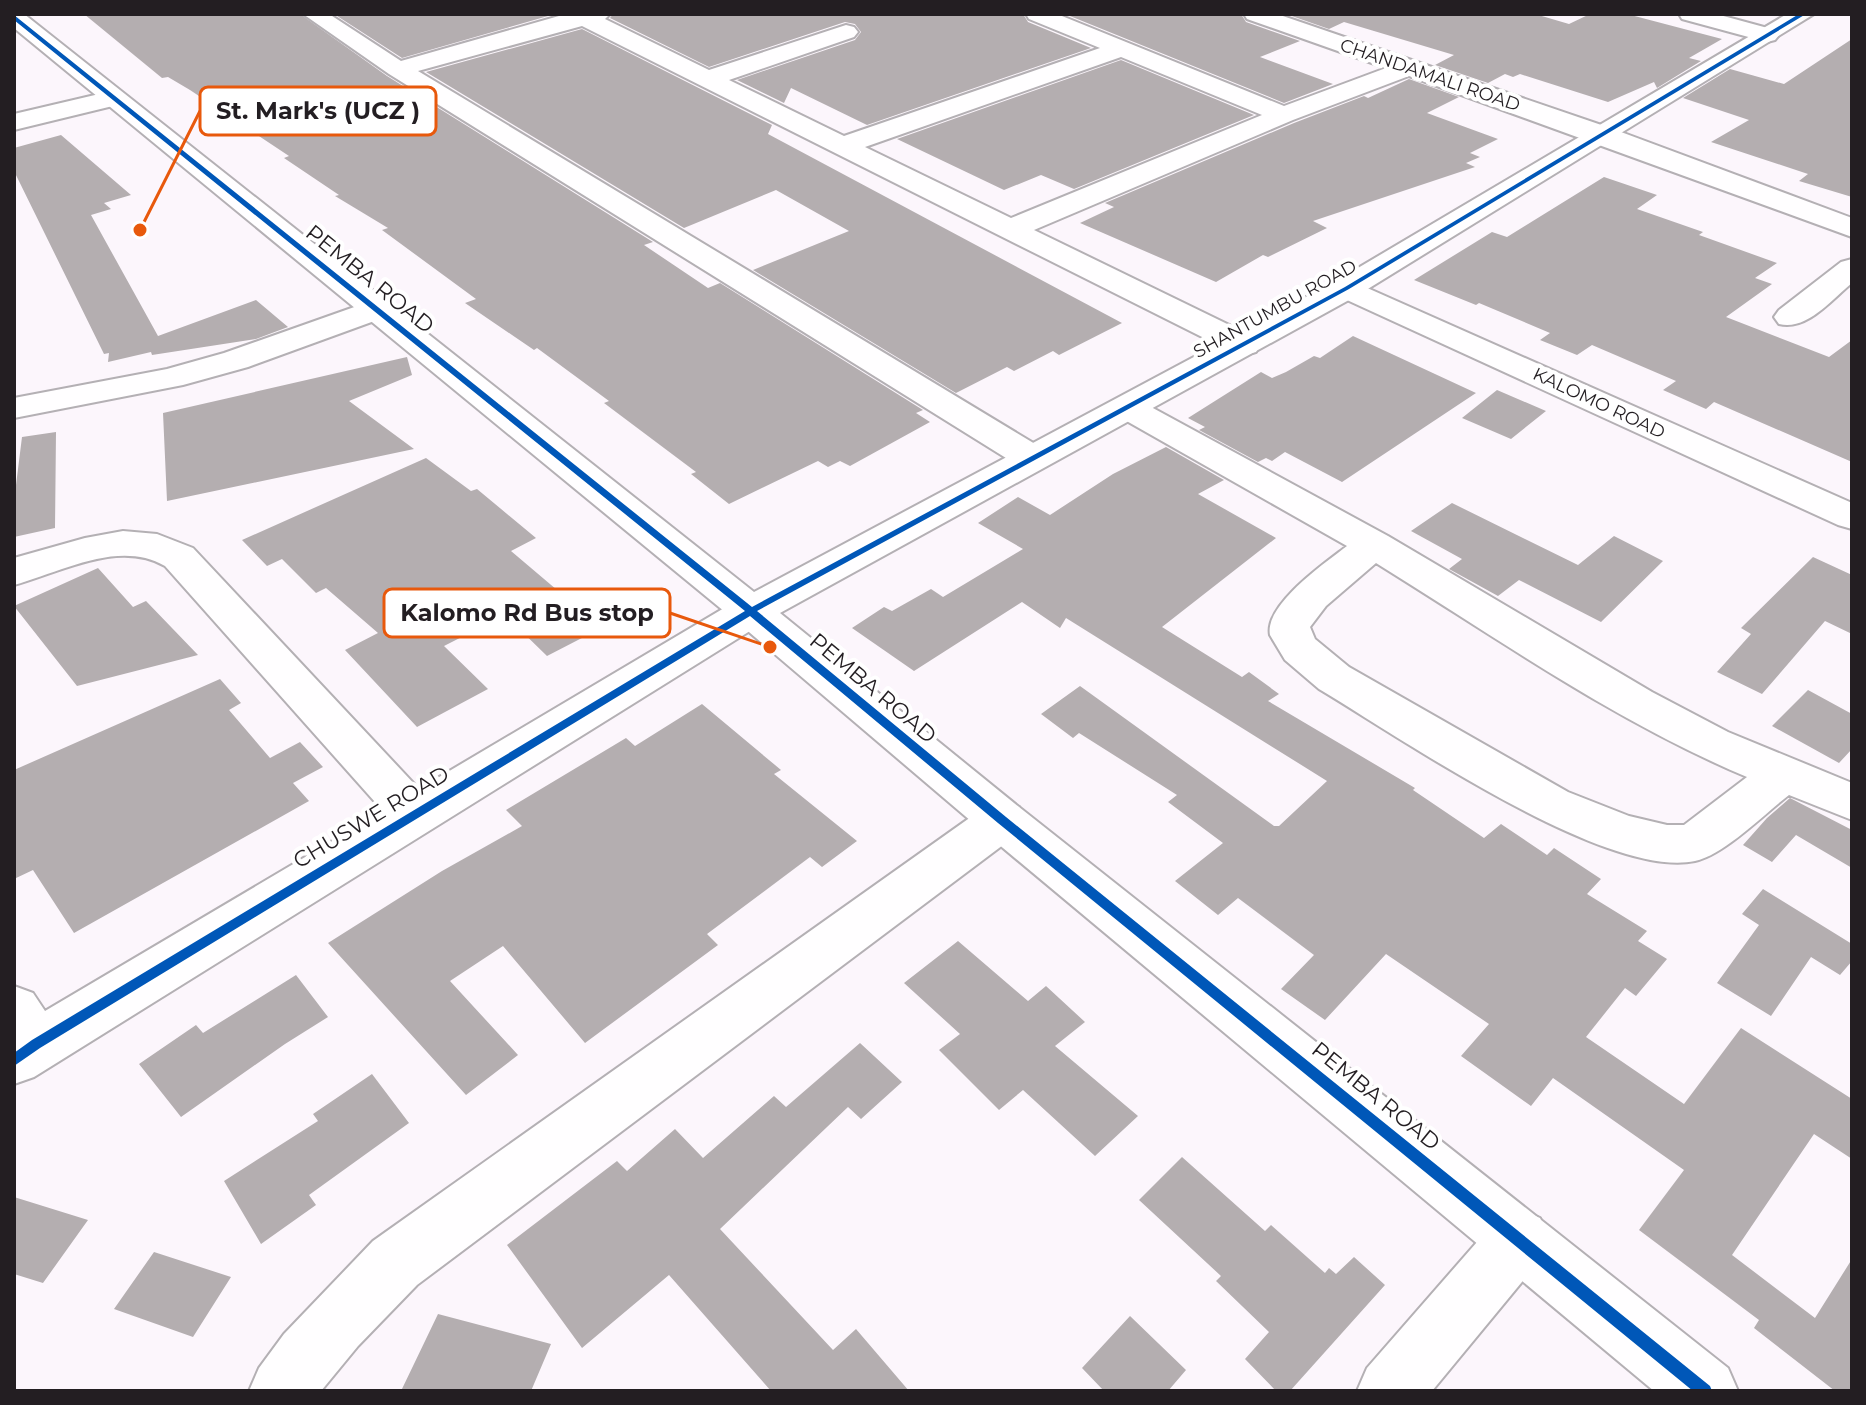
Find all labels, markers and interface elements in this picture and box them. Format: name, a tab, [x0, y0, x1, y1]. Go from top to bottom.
street label: CHANDAMALI ROAD	[1337, 34, 1523, 116]
callout: St. Mark's (UCZ )	[200, 87, 436, 135]
text: St. Mark's (UCZ )	[216, 96, 420, 125]
street label: PEMBA ROAD	[300, 219, 440, 339]
street label: SHANTUMBU ROAD	[1190, 255, 1360, 363]
street label: KALOMO ROAD	[1529, 363, 1669, 443]
callout: Kalomo Rd Bus stop	[384, 589, 670, 637]
text: Kalomo Rd Bus stop	[400, 598, 654, 627]
street label: PEMBA ROAD	[804, 627, 942, 749]
street label: CHUSWE ROAD	[288, 760, 454, 874]
street label: PEMBA ROAD	[1306, 1036, 1446, 1156]

